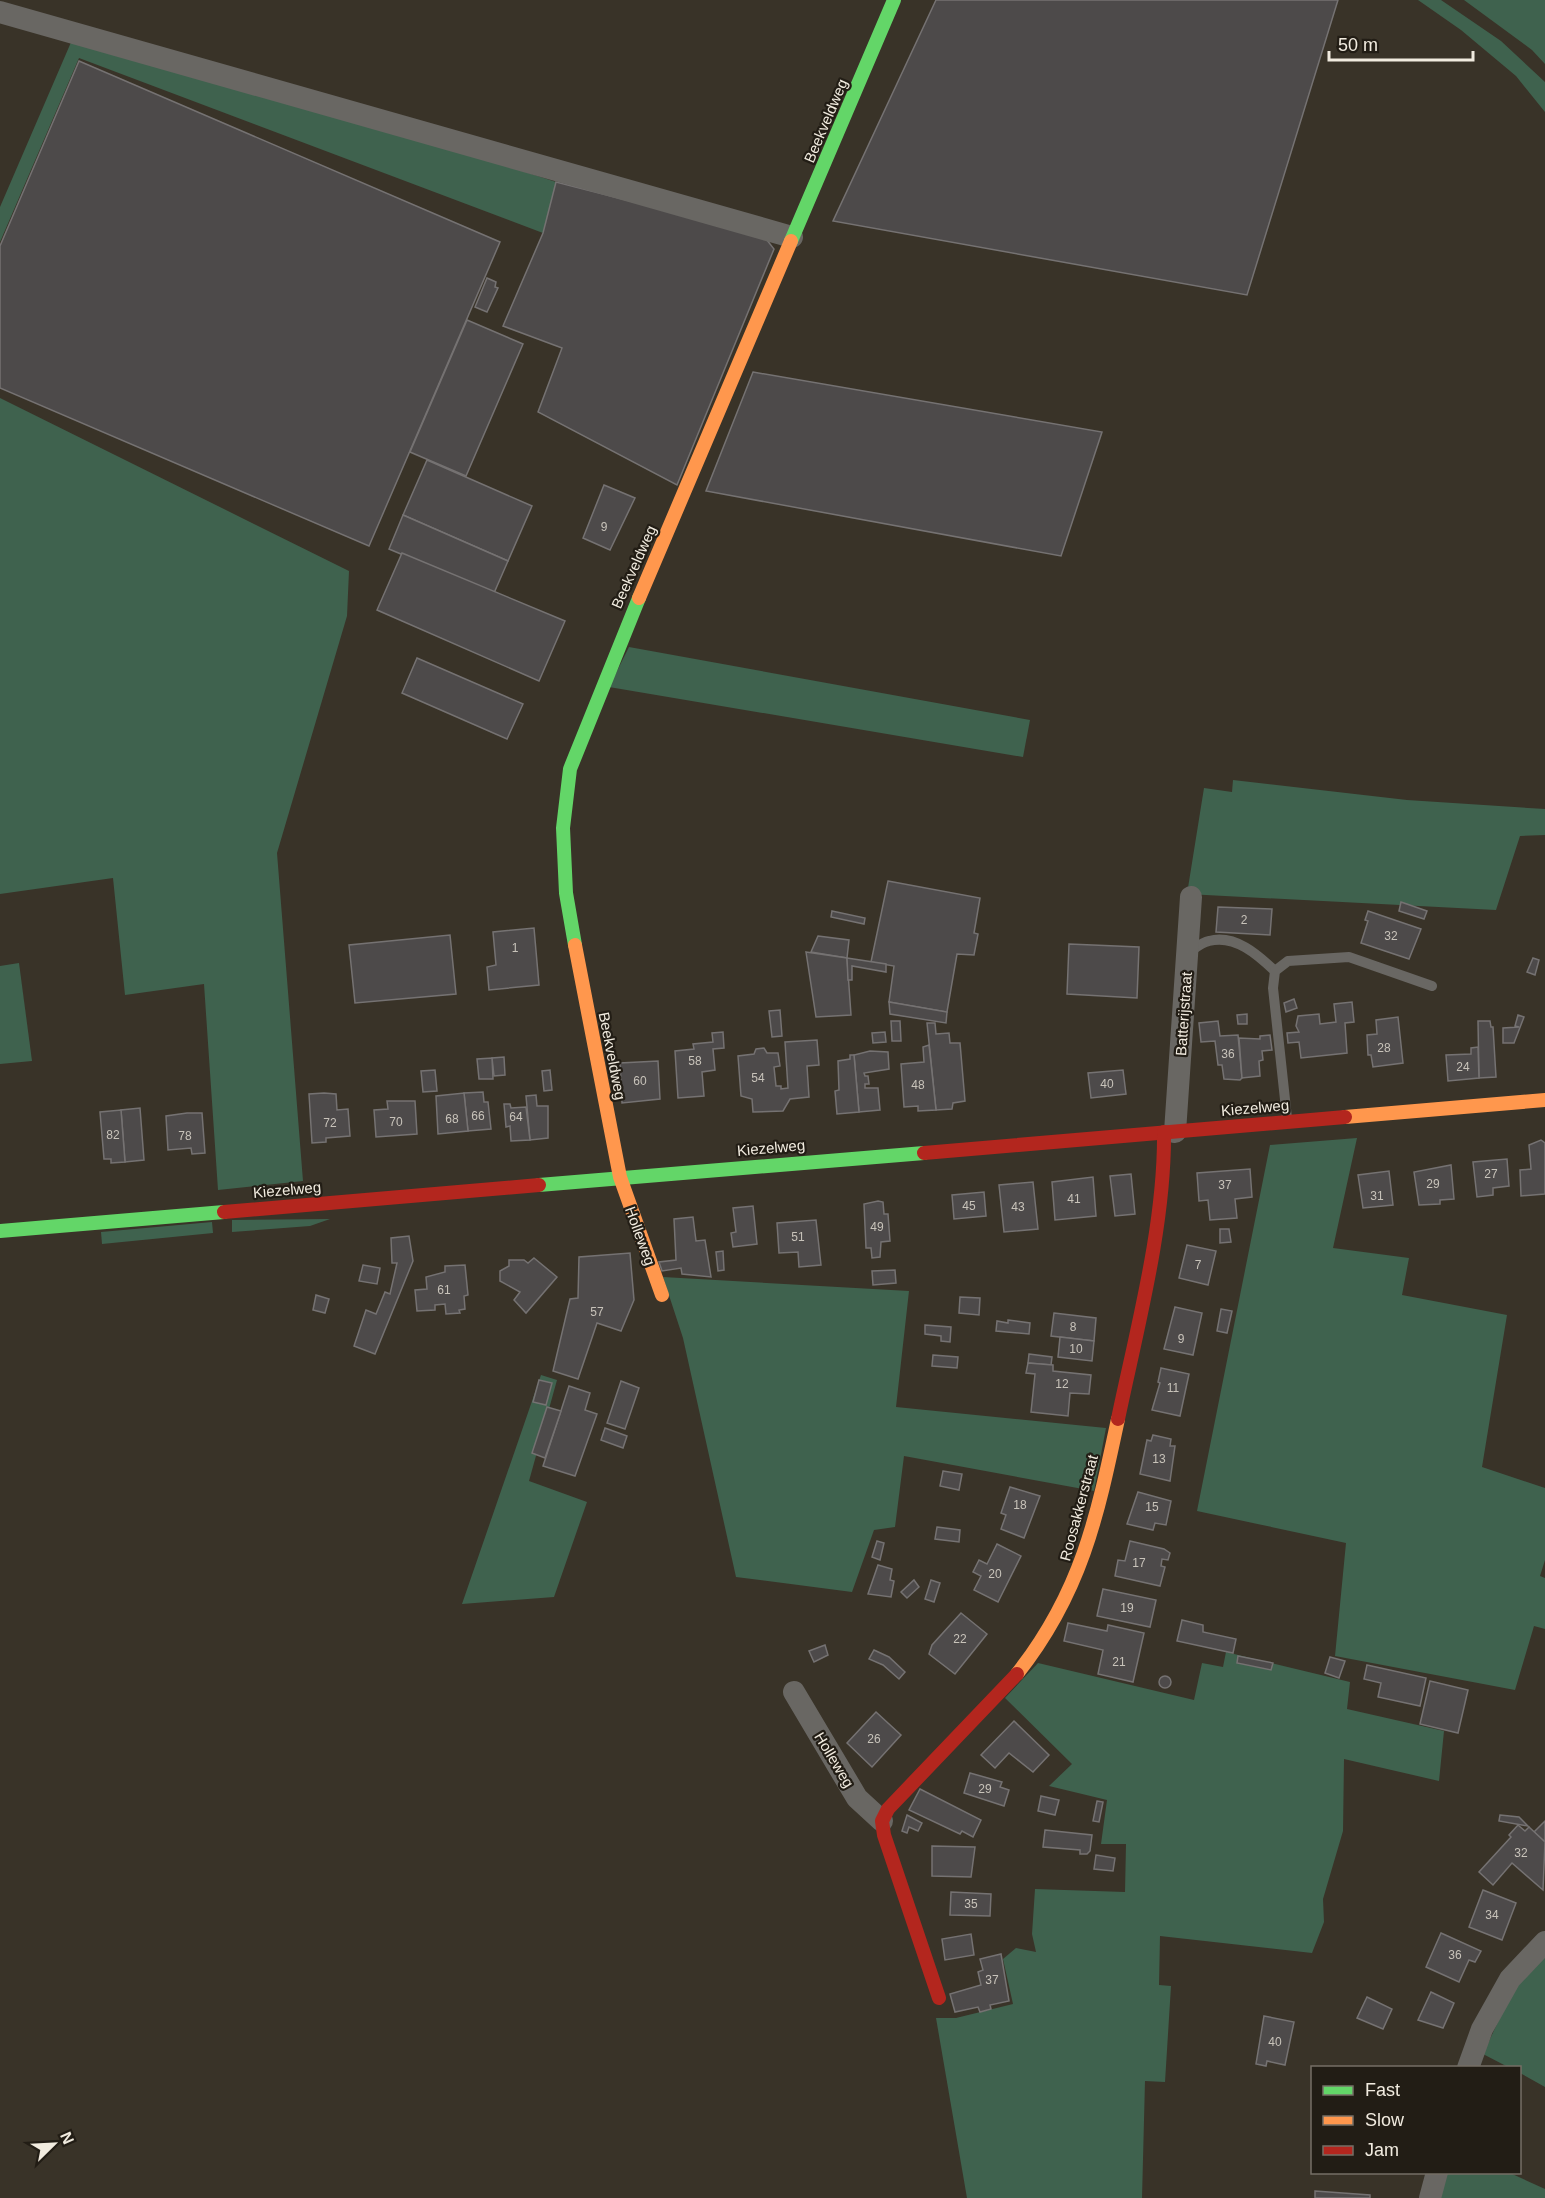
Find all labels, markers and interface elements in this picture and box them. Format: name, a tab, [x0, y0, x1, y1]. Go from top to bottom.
scale bar	[1329, 24, 1473, 62]
text: 50 m	[1338, 35, 1378, 55]
street label: Beekveldweg	[800, 76, 851, 165]
house number: 9	[601, 520, 608, 534]
street label: Beekveldweg	[608, 523, 659, 611]
house number: 2	[1241, 913, 1248, 927]
house number: 32	[1384, 929, 1398, 943]
house number: 1	[512, 941, 519, 955]
street label: Batterijstraat	[1172, 971, 1195, 1057]
street label: Beekveldweg	[596, 1010, 629, 1101]
house number: 28	[1377, 1041, 1391, 1055]
house number: 36	[1221, 1047, 1235, 1061]
house number: 58	[688, 1054, 702, 1068]
house number: 24	[1456, 1060, 1470, 1074]
house number: 54	[751, 1071, 765, 1085]
house number: 60	[633, 1074, 647, 1088]
house number: 40	[1100, 1077, 1114, 1091]
house number: 48	[911, 1078, 925, 1092]
street label: Kiezelweg	[1220, 1096, 1290, 1119]
house number: 66	[471, 1109, 485, 1123]
house number: 64	[509, 1110, 523, 1124]
house number: 68	[445, 1112, 459, 1126]
house number: 70	[389, 1115, 403, 1129]
house number: 72	[323, 1116, 337, 1130]
house number: 82	[106, 1128, 120, 1142]
house number: 78	[178, 1129, 192, 1143]
street label: Kiezelweg	[736, 1136, 806, 1159]
house number: 27	[1484, 1167, 1498, 1181]
house number: 29	[1426, 1177, 1440, 1191]
street label: Kiezelweg	[252, 1178, 322, 1201]
house number: 37	[1218, 1178, 1232, 1192]
house number: 31	[1370, 1189, 1384, 1203]
house number: 41	[1067, 1192, 1081, 1206]
house number: 45	[962, 1199, 976, 1213]
house number: 43	[1011, 1200, 1025, 1214]
street label: Holleweg	[622, 1204, 659, 1268]
house number: 49	[870, 1220, 884, 1234]
house number: 51	[791, 1230, 805, 1244]
house number: 7	[1195, 1258, 1202, 1272]
house number: 61	[437, 1283, 451, 1297]
house number: 57	[590, 1305, 604, 1319]
house number: 8	[1070, 1320, 1077, 1334]
house number: 9	[1178, 1332, 1185, 1346]
house number: 10	[1069, 1342, 1083, 1356]
house number: 12	[1055, 1377, 1069, 1391]
house number: 11	[1167, 1381, 1180, 1395]
street label: Roosakkerstraat	[1056, 1452, 1101, 1563]
house number: 13	[1152, 1452, 1166, 1466]
house number: 18	[1013, 1498, 1027, 1512]
house number: 15	[1145, 1500, 1159, 1514]
house number: 17	[1132, 1556, 1146, 1570]
house number: 20	[988, 1567, 1002, 1581]
house number: 19	[1120, 1601, 1134, 1615]
house number: 22	[953, 1632, 967, 1646]
house number: 21	[1112, 1655, 1126, 1669]
street label: Holleweg	[811, 1729, 858, 1791]
house number: 26	[867, 1732, 881, 1746]
house number: 29	[978, 1782, 992, 1796]
house number: 32	[1514, 1846, 1528, 1860]
house number: 35	[964, 1897, 978, 1911]
house number: 34	[1485, 1908, 1499, 1922]
house number: 36	[1448, 1948, 1462, 1962]
house number: 37	[985, 1973, 999, 1987]
house number: 40	[1268, 2035, 1282, 2049]
legend	[1311, 2066, 1521, 2174]
text: Fast	[1365, 2080, 1400, 2100]
text: Slow	[1365, 2110, 1405, 2130]
north arrow	[24, 2114, 84, 2174]
text: N	[57, 2129, 77, 2147]
text: Jam	[1365, 2140, 1399, 2160]

